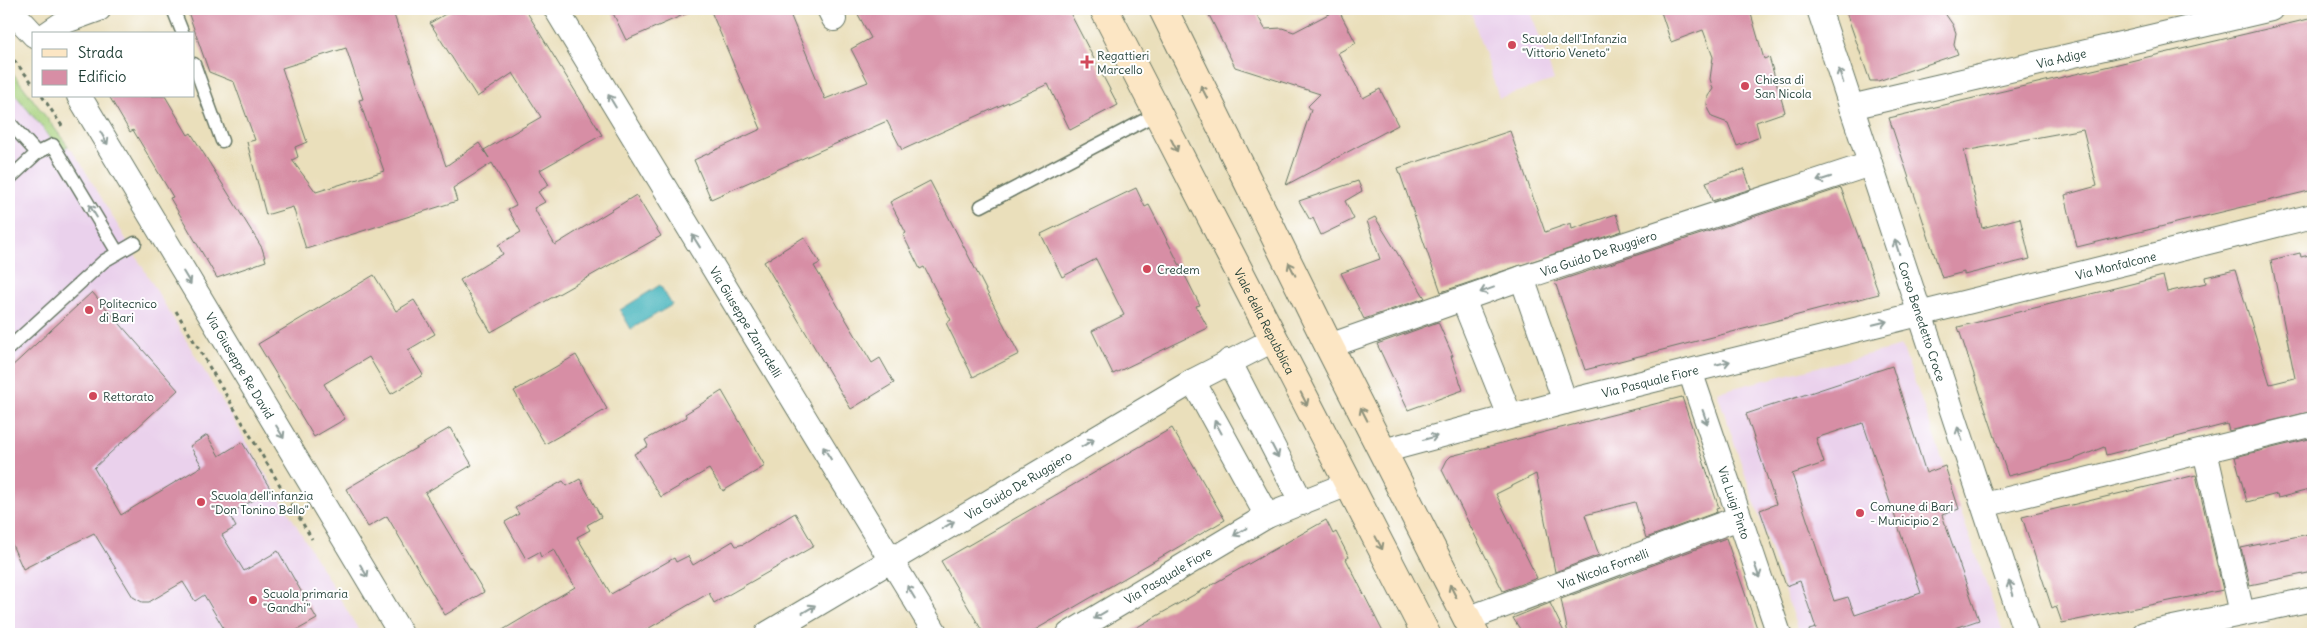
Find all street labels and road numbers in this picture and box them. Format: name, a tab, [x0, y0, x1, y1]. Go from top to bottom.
street label: Via Adige	[2035, 45, 2088, 71]
street label: Via Guido De Ruggiero	[1538, 227, 1659, 279]
street label: Via Monfalcone	[2074, 248, 2158, 282]
street label: Corso Benedetto Croce	[1896, 260, 1949, 383]
street label: Via Giuseppe Zanardelli	[707, 264, 786, 380]
street label: Viale della Repubblica	[1231, 266, 1298, 377]
street label: Via Giuseppe Re David	[203, 310, 278, 421]
street label: Via Pasquale Fiore	[1600, 362, 1700, 400]
street label: Via Guido De Ruggiero	[962, 447, 1074, 522]
street label: Via Luigi Pinto	[1715, 464, 1754, 541]
street label: Via Pasquale Fiore	[1121, 543, 1214, 607]
street label: Via Nicola Fornelli	[1556, 545, 1650, 592]

